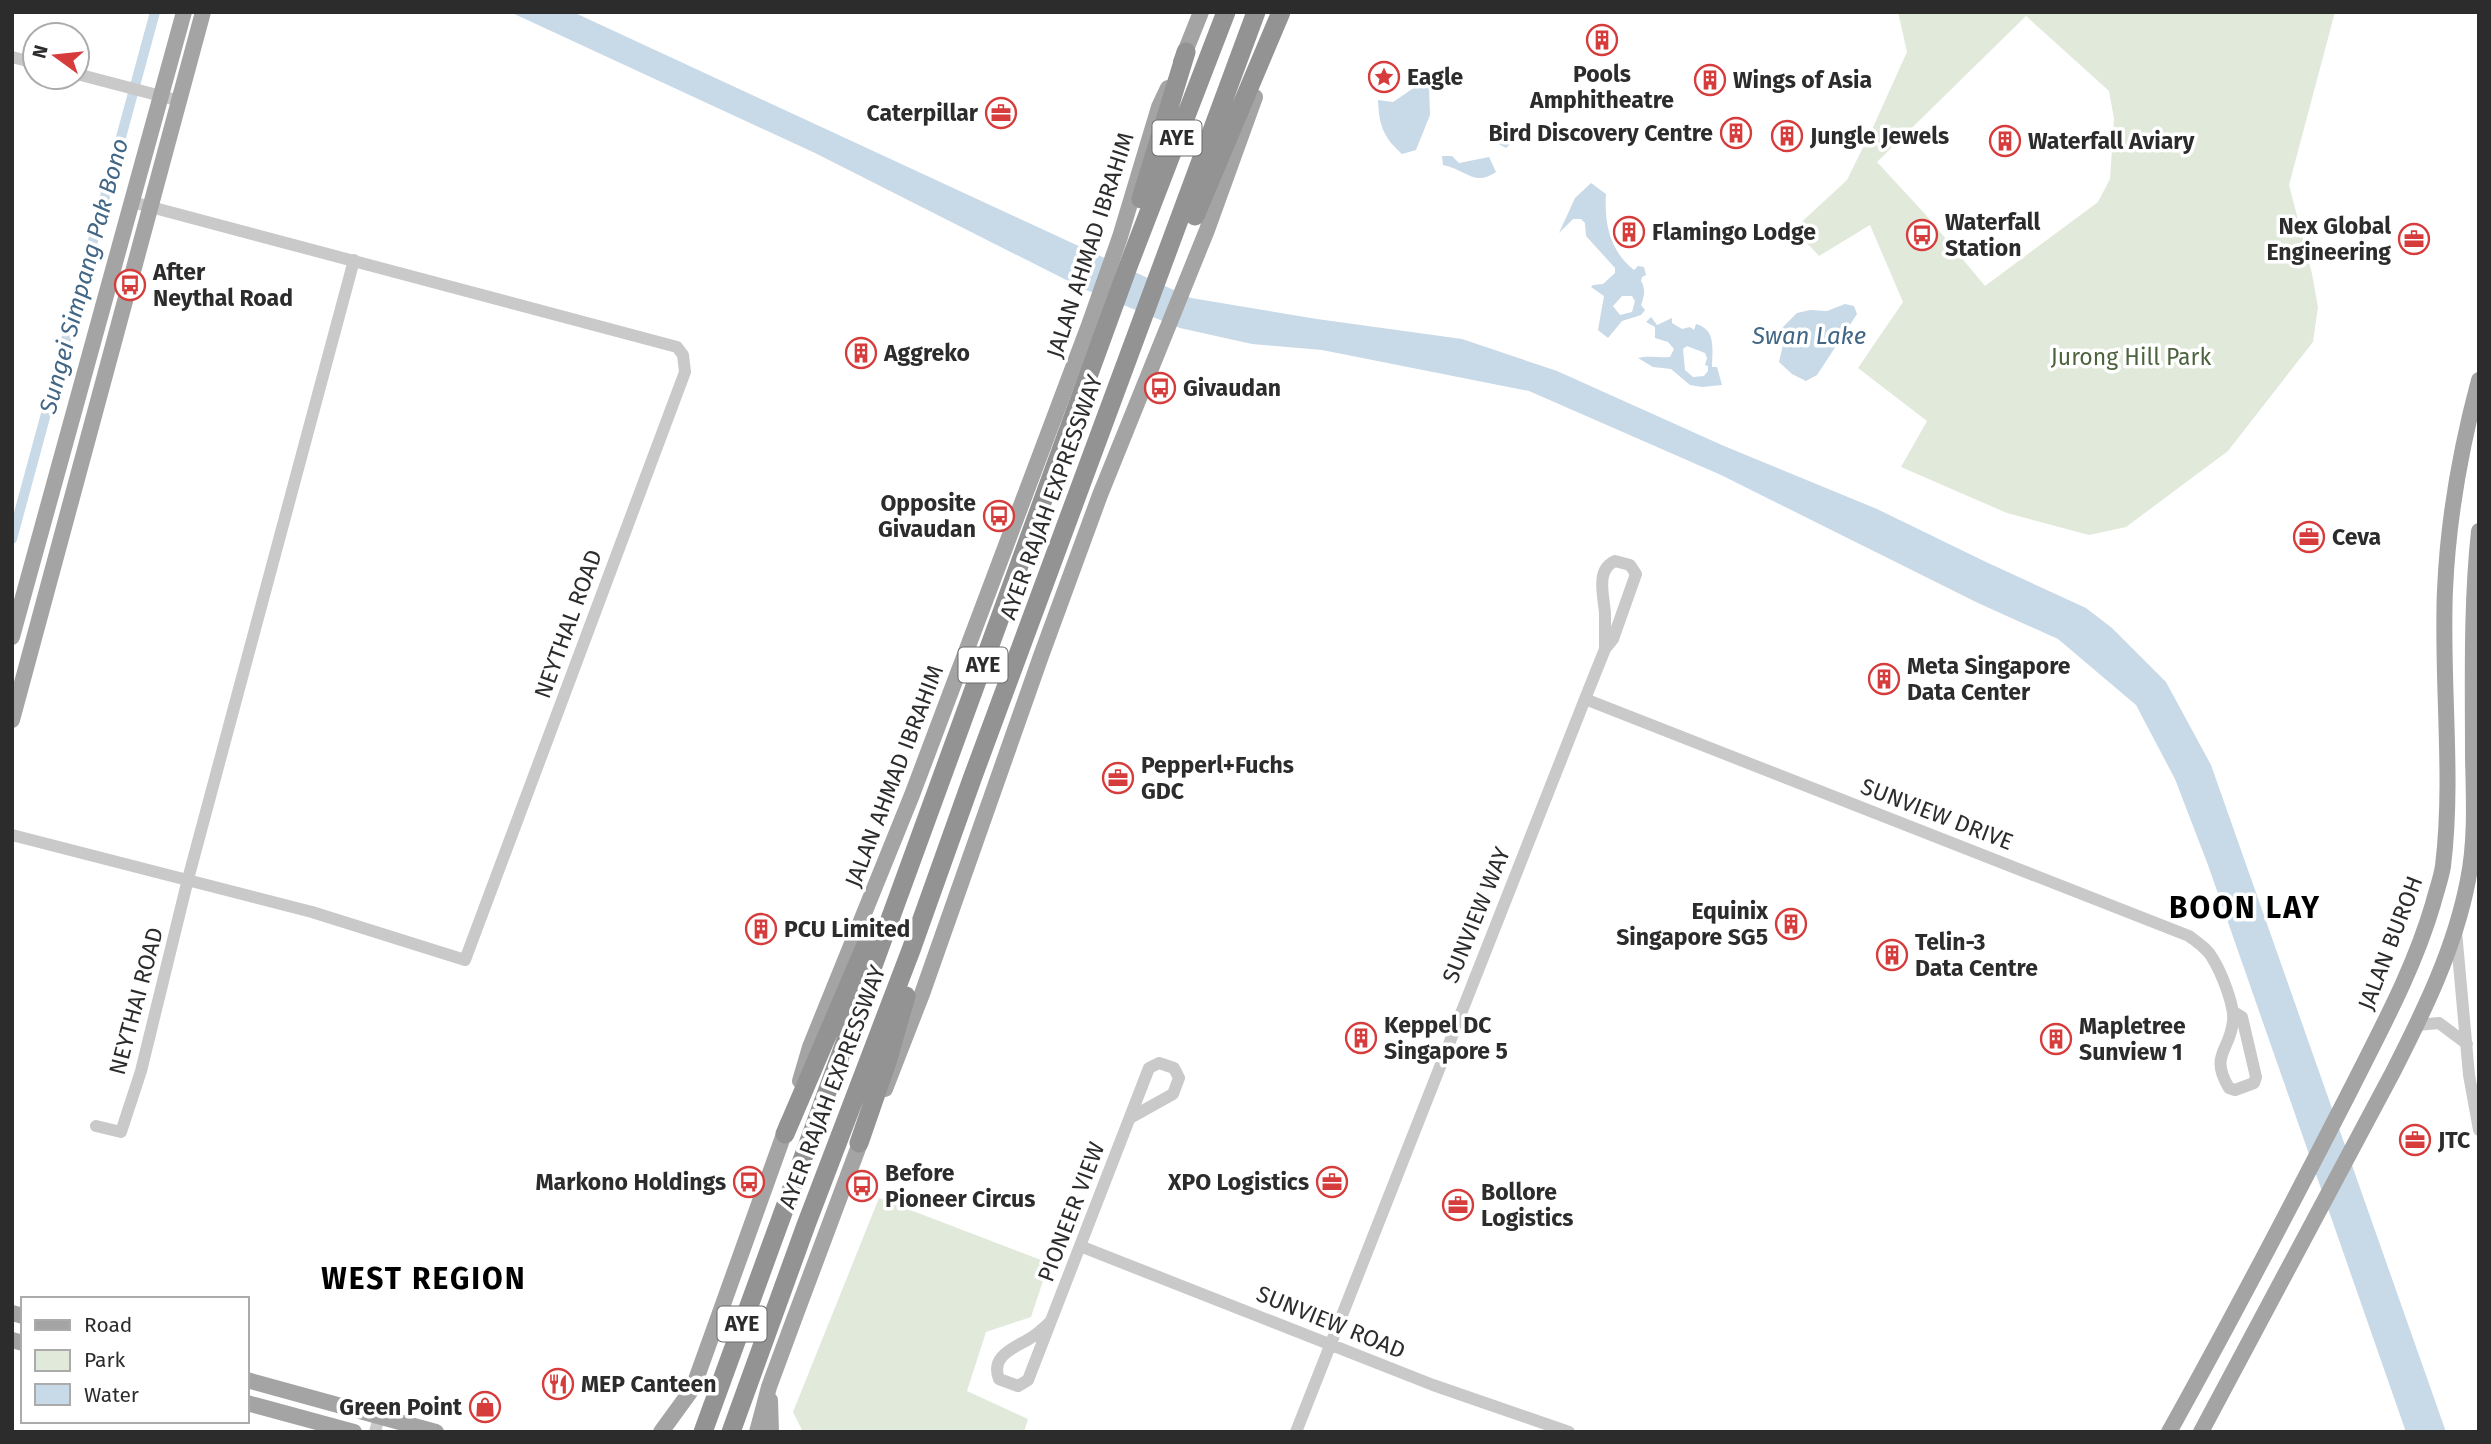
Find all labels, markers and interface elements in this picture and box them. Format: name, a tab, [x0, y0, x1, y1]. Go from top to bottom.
north arrow	[21, 21, 91, 91]
building icon: Pools Amphitheatre	[1585, 23, 1619, 57]
text: N	[27, 43, 53, 61]
place icon: Eagle	[1367, 60, 1401, 94]
place label: Pools Amphitheatre	[1529, 60, 1674, 114]
place label: Eagle	[1407, 63, 1464, 91]
building icon: Wings of Asia	[1693, 63, 1727, 97]
place label: Wings of Asia	[1733, 66, 1872, 94]
office icon: Caterpillar	[984, 96, 1018, 130]
place label: Caterpillar	[866, 99, 979, 127]
building icon: Bird Discovery Centre	[1719, 116, 1753, 150]
place label: Bird Discovery Centre	[1488, 119, 1713, 147]
building icon: Jungle Jewels	[1770, 119, 1804, 153]
road number: AYE	[1152, 120, 1202, 156]
place label: Jungle Jewels	[1809, 122, 1949, 150]
building icon: Waterfall Aviary	[1988, 124, 2022, 158]
place label: Waterfall Aviary	[2028, 127, 2196, 155]
street label: JALAN AHMAD IBRAHIM	[1040, 129, 1140, 361]
water label: Sungei Simpang Pak Bono	[34, 135, 134, 418]
place label: Waterfall Station	[1945, 208, 2041, 262]
place label: Nex Global Engineering	[2266, 212, 2391, 266]
building icon: Flamingo Lodge	[1612, 215, 1646, 249]
place label: Flamingo Lodge	[1652, 218, 1816, 246]
bus stop icon: Waterfall Station	[1905, 218, 1939, 252]
office icon: Nex Global Engineering	[2397, 222, 2431, 256]
place label: After Neythal Road	[152, 258, 293, 312]
bus stop icon: After Neythal Road	[113, 268, 147, 302]
water label: Swan Lake	[1751, 322, 1866, 350]
building icon: Aggreko	[844, 336, 878, 370]
place label: Aggreko	[883, 339, 970, 367]
park label: Jurong Hill Park	[2051, 343, 2211, 371]
street label: AYER RAJAH EXPRESSWAY	[994, 370, 1108, 623]
bus stop icon: Givaudan	[1143, 371, 1177, 405]
place label: Givaudan	[1183, 374, 1281, 402]
place label: Opposite Givaudan	[878, 489, 976, 543]
bus stop icon: Opposite Givaudan	[982, 499, 1016, 533]
office icon: Ceva	[2292, 520, 2326, 554]
place label: Ceva	[2332, 523, 2381, 551]
street label: NEYTHAL ROAD	[528, 546, 608, 702]
road number: AYE	[958, 648, 1007, 682]
place label: Meta Singapore Data Center	[1907, 652, 2071, 706]
street label: JALAN AHMAD IBRAHIM	[839, 661, 949, 891]
building icon: Meta Singapore Data Center	[1867, 662, 1901, 696]
place label: Pepperl+Fuchs GDC	[1141, 751, 1294, 805]
office icon: Pepperl+Fuchs GDC	[1101, 761, 1135, 795]
street label: SUNVIEW DRIVE	[1857, 772, 2017, 856]
street label: SUNVIEW WAY	[1436, 843, 1516, 987]
street label: JALAN BUROH	[2352, 872, 2428, 1014]
district label: BOON LAY	[2169, 890, 2321, 926]
place label: Equinix Singapore SG5	[1616, 897, 1768, 951]
building icon: Equinix Singapore SG5	[1774, 907, 1808, 941]
building icon: PCU Limited	[744, 912, 778, 946]
place label: PCU Limited	[784, 915, 910, 943]
street label: NEYTHAI ROAD	[103, 924, 169, 1078]
place label: Telin-3 Data Centre	[1915, 928, 2038, 982]
building icon: Telin-3 Data Centre	[1875, 938, 1909, 972]
street label: AYER RAJAH EXPRESSWAY	[773, 961, 891, 1213]
place label: Keppel DC Singapore 5	[1384, 1011, 1508, 1065]
place label: Mapletree Sunview 1	[2079, 1012, 2186, 1066]
building icon: Keppel DC Singapore 5	[1344, 1021, 1378, 1055]
building icon: Mapletree Sunview 1	[2039, 1022, 2073, 1056]
office icon: JTC	[2398, 1123, 2432, 1157]
place label: JTC	[2437, 1126, 2471, 1154]
street label: PIONEER VIEW	[1032, 1138, 1110, 1286]
place label: Before Pioneer Circus	[885, 1159, 1035, 1213]
bus stop icon: Markono Holdings	[732, 1165, 766, 1199]
office icon: XPO Logistics	[1315, 1165, 1349, 1199]
place label: Markono Holdings	[536, 1168, 726, 1196]
place label: XPO Logistics	[1167, 1168, 1309, 1196]
bus stop icon: Before Pioneer Circus	[845, 1169, 879, 1203]
place label: Bollore Logistics	[1481, 1178, 1573, 1232]
office icon: Bollore Logistics	[1441, 1188, 1475, 1222]
district label: WEST REGION	[321, 1261, 527, 1297]
street label: SUNVIEW ROAD	[1253, 1279, 1409, 1365]
legend	[21, 1297, 248, 1423]
road number: AYE	[718, 1306, 766, 1342]
text: Road	[84, 1312, 132, 1338]
text: Park	[84, 1347, 126, 1373]
restaurant icon: MEP Canteen	[541, 1367, 575, 1401]
place label: MEP Canteen	[581, 1370, 716, 1398]
text: Water	[84, 1382, 139, 1408]
shop icon: Green Point	[468, 1390, 502, 1424]
place label: Green Point	[339, 1393, 463, 1421]

